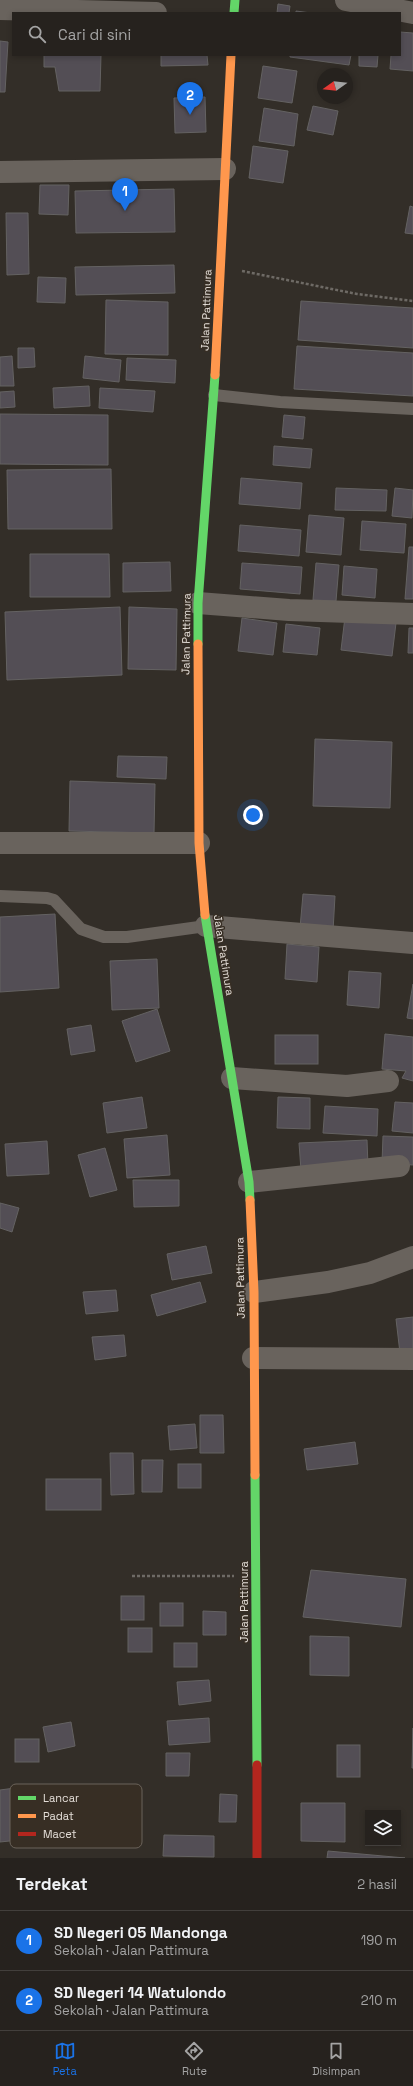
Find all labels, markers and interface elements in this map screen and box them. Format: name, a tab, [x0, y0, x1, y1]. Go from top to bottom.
search box	[12, 12, 401, 56]
icon: search	[26, 23, 48, 45]
text: Cari di sini	[58, 25, 131, 44]
north arrow	[317, 68, 353, 104]
pin: 2	[177, 82, 203, 115]
pin: 1	[112, 178, 138, 211]
street label: Jalan Pattimura	[198, 268, 214, 351]
street label: Jalan Pattimura	[178, 592, 194, 675]
your location	[243, 805, 263, 825]
street label: Jalan Pattimura	[211, 914, 237, 997]
street label: Jalan Pattimura	[232, 1236, 248, 1319]
street label: Jalan Pattimura	[237, 1560, 251, 1643]
legend	[10, 1784, 142, 1848]
text: Lancar	[43, 1791, 79, 1805]
text: Padat	[43, 1809, 74, 1823]
map controls	[365, 1810, 401, 1846]
button: layers	[365, 1810, 401, 1846]
text: Macet	[43, 1827, 77, 1841]
text: Terdekat	[16, 1873, 88, 1895]
text: 2 hasil	[357, 1876, 397, 1893]
text: SD Negeri 05 Mandonga	[54, 1923, 227, 1942]
text: 1	[26, 1932, 32, 1949]
text: 190 m	[361, 1932, 397, 1949]
text: Sekolah · Jalan Pattimura	[54, 1942, 209, 1959]
text: SD Negeri 14 Watulondo	[54, 1983, 226, 2002]
text: 2	[25, 1992, 33, 2009]
text: 210 m	[361, 1992, 397, 2009]
text: Sekolah · Jalan Pattimura	[54, 2002, 209, 2019]
tab: Peta	[53, 2040, 77, 2078]
tab: Rute	[182, 2040, 207, 2078]
tab: Disimpan	[312, 2040, 360, 2078]

